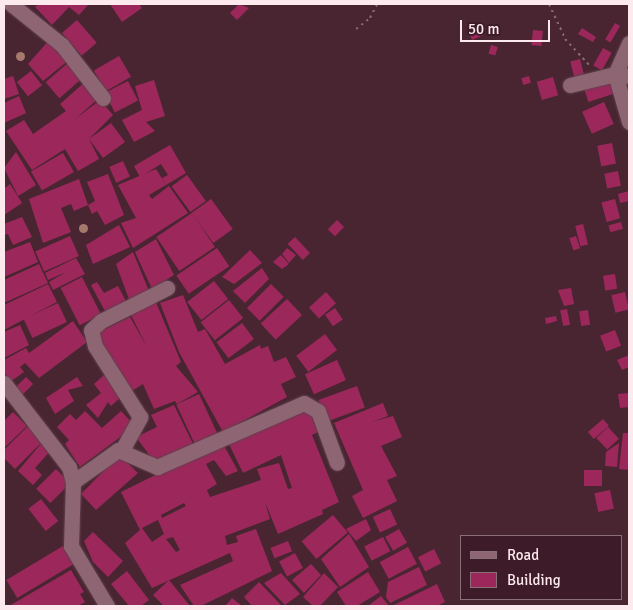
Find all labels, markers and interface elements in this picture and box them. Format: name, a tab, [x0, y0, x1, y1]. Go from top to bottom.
scale bar	[463, 10, 553, 42]
text: 50 m	[468, 20, 499, 38]
legend	[460, 535, 623, 600]
text: Road	[507, 546, 539, 564]
text: Building	[507, 571, 561, 589]

